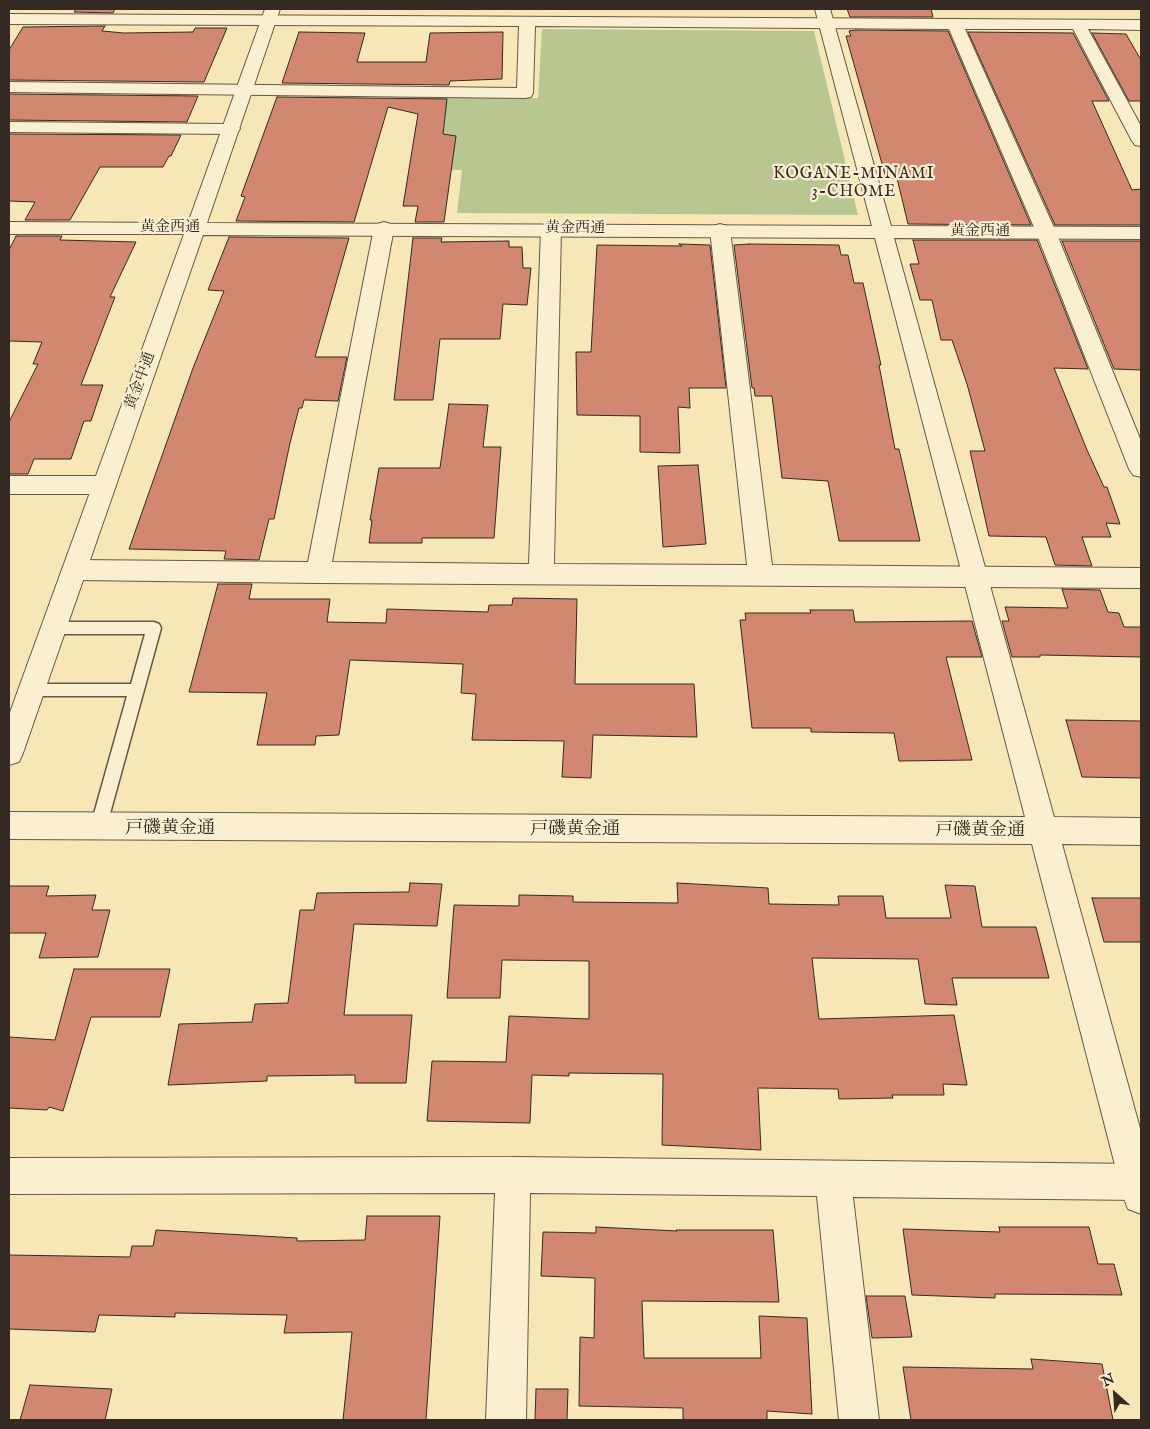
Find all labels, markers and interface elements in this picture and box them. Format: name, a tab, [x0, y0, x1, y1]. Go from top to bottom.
district label: KOGANE-MINAMI 3-CHOME	[772, 165, 936, 203]
street label: 黄金西通	[140, 219, 200, 237]
street label: 黄金西通	[545, 220, 605, 238]
street label: 黄金西通	[950, 223, 1010, 241]
street label: 黄金中通	[122, 350, 160, 412]
street label: 戸磯黄金通	[125, 818, 215, 840]
street label: 戸磯黄金通	[530, 819, 620, 841]
street label: 戸磯黄金通	[935, 820, 1025, 842]
north arrow	[1090, 1369, 1140, 1419]
text: N	[1099, 1370, 1118, 1391]

